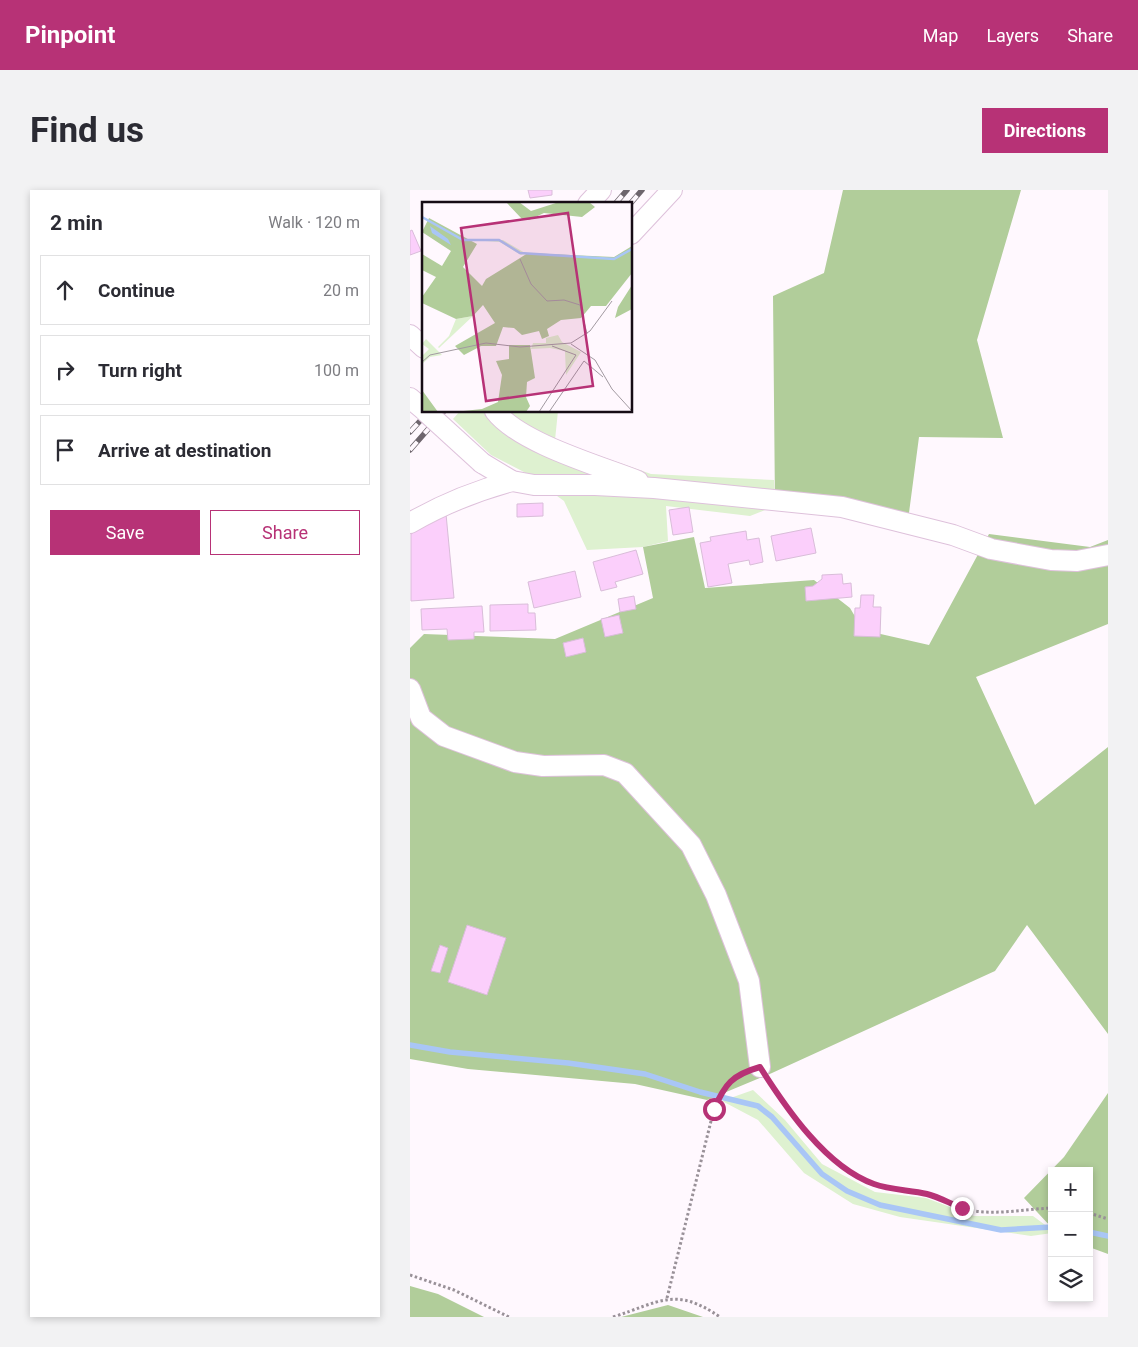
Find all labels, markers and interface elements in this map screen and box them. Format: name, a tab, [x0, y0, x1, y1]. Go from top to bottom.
text: Pinpoint	[25, 21, 115, 49]
text: Map	[923, 25, 958, 46]
text: Layers	[986, 25, 1039, 46]
text: Share	[1067, 25, 1113, 46]
button: Directions	[982, 108, 1108, 153]
text: Find us	[30, 110, 144, 151]
inset map	[422, 202, 632, 412]
text: 2 min	[50, 211, 103, 235]
text: Walk · 120 m	[268, 213, 360, 232]
icon: ahead	[51, 276, 79, 304]
text: Continue	[98, 279, 175, 302]
text: 20 m	[323, 281, 359, 300]
icon: right	[51, 356, 79, 384]
text: Turn right	[98, 359, 182, 382]
text: 100 m	[314, 361, 359, 380]
icon: arrive	[51, 436, 79, 464]
text: Arrive at destination	[98, 439, 271, 462]
button: Save	[50, 510, 200, 555]
button: Share	[210, 510, 360, 555]
route start	[703, 1098, 726, 1121]
map controls	[1048, 1167, 1093, 1302]
button: +	[1048, 1167, 1093, 1212]
route end	[951, 1197, 974, 1220]
button: −	[1048, 1212, 1093, 1257]
button: layers	[1048, 1257, 1093, 1302]

